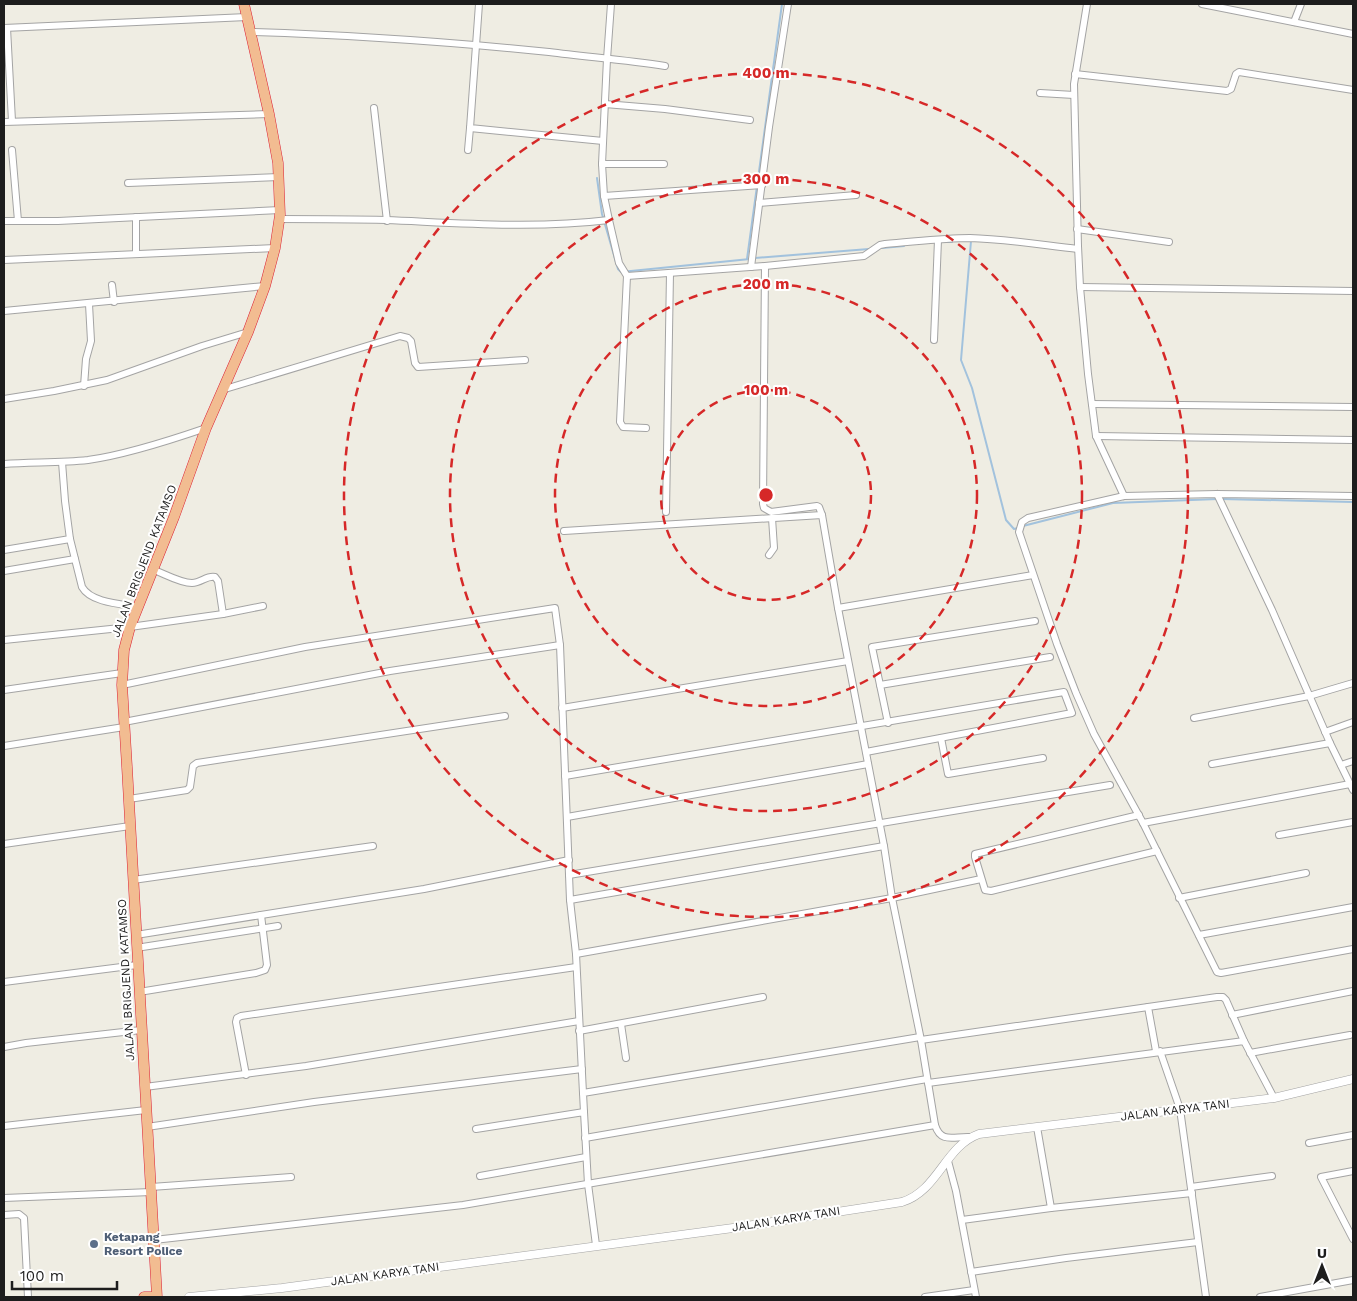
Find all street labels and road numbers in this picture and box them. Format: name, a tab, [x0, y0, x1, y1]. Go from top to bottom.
street label: JALAN BRIGJEND KATAMSO	[108, 483, 180, 639]
street label: JALAN BRIGJEND KATAMSO	[115, 899, 137, 1061]
street label: JALAN KARYA TANI	[1120, 1096, 1230, 1124]
street label: JALAN KARYA TANI	[731, 1204, 841, 1234]
street label: JALAN KARYA TANI	[330, 1259, 440, 1289]

